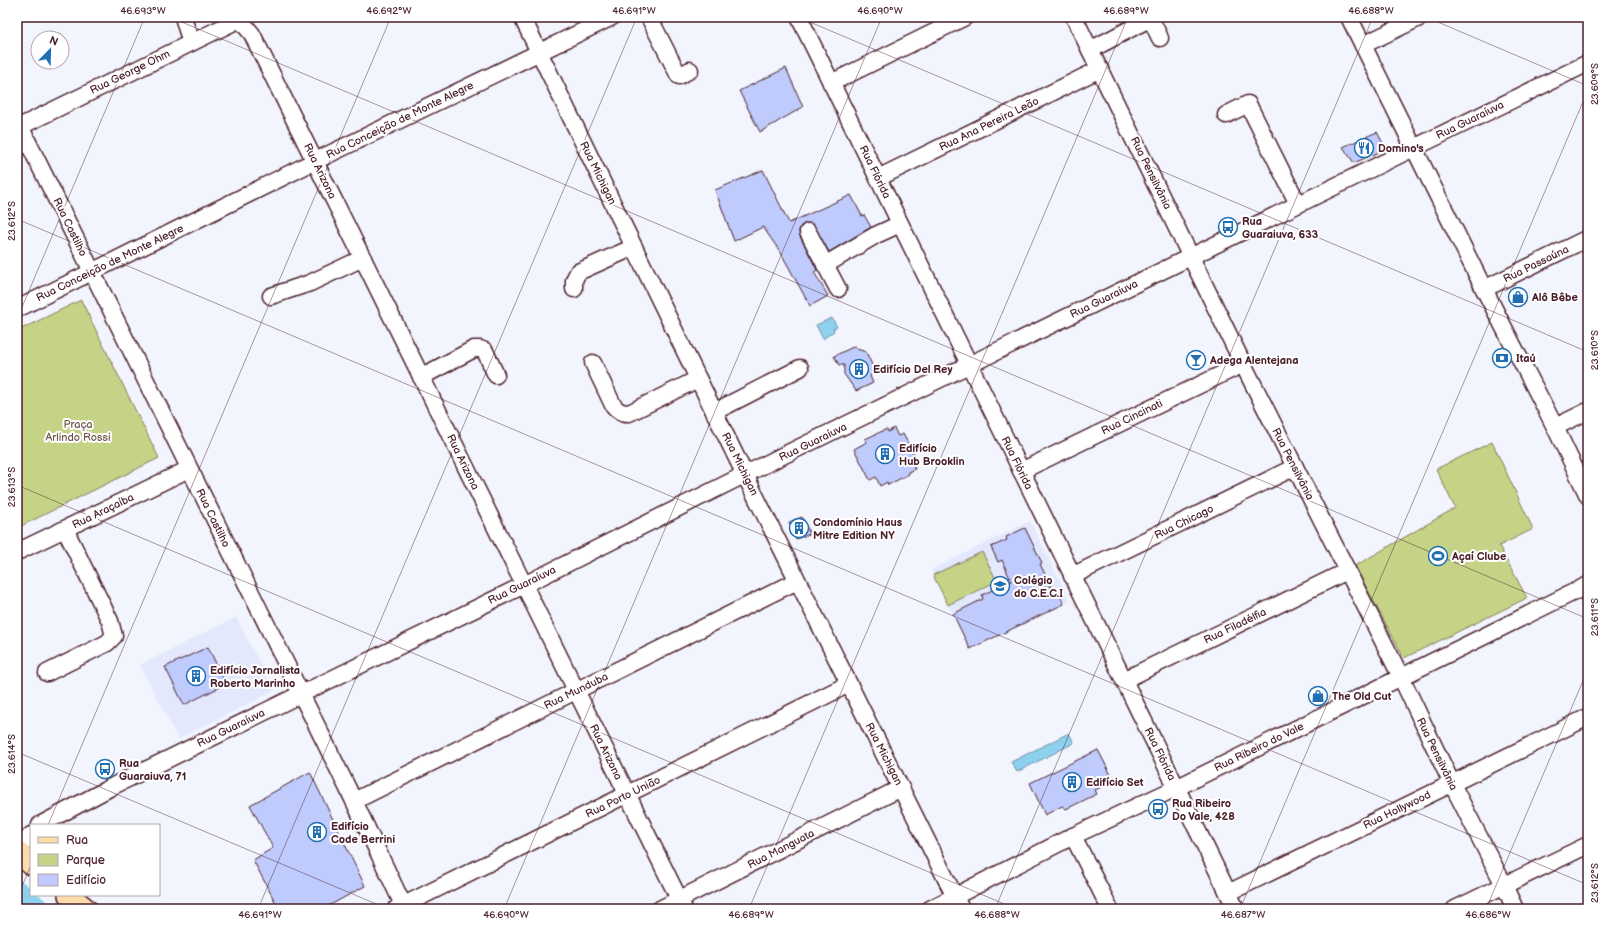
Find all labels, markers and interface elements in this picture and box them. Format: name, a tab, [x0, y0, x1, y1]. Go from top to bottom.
text: 46.693°W	[120, 5, 166, 17]
text: 46.692°W	[366, 5, 412, 17]
text: 46.691°W	[612, 5, 656, 17]
text: 46.690°W	[857, 5, 903, 17]
text: 46.689°W	[1103, 5, 1149, 17]
text: 46.688°W	[1348, 5, 1394, 17]
north arrow	[30, 30, 70, 70]
text: N	[47, 34, 60, 49]
street label: Rua George Ohm	[88, 47, 172, 97]
text: 23.609°S	[1589, 63, 1601, 105]
street label: Rua Conceição de Monte Alegre	[324, 78, 476, 161]
street label: Rua Ana Pereira Leão	[937, 94, 1041, 154]
street label: Rua Guaraíuva	[1434, 98, 1506, 142]
street label: Rua Pensilvânia	[1128, 135, 1174, 211]
restaurant icon: Domino's	[1353, 137, 1375, 159]
street label: Rua Michigan	[577, 139, 619, 207]
street label: Rua Arizona	[301, 141, 339, 201]
place label: Domino's	[1378, 142, 1424, 155]
street label: Rua Flórida	[857, 143, 893, 201]
street label: Rua Castilho	[50, 196, 90, 258]
text: 23.612°S	[6, 201, 18, 241]
place label: Rua Guaraiuva, 633	[1242, 215, 1319, 241]
bus stop icon: Rua Guaraiuva, 633	[1217, 216, 1239, 238]
street label: Rua Conceição de Monte Alegre	[34, 221, 186, 304]
street label: Rua Passaúna	[1501, 242, 1571, 286]
street label: Rua Guaraíuva	[1068, 277, 1140, 321]
shop icon: Alô Bêbe	[1507, 286, 1529, 308]
place label: Alô Bêbe	[1531, 291, 1578, 304]
text: 23.610°S	[1589, 330, 1601, 370]
bank icon: Itaú	[1491, 347, 1513, 369]
bar icon: Adega Alentejana	[1185, 349, 1207, 371]
place label: Itaú	[1516, 352, 1536, 365]
place label: Adega Alentejana	[1209, 354, 1298, 367]
building icon: Edifício Del Rey	[848, 358, 870, 380]
place label: Edifício Del Rey	[873, 363, 952, 376]
street label: Rua Cincinati	[1099, 397, 1165, 437]
park label: Praça Arlindo Rossi	[46, 418, 110, 444]
street label: Rua Guaraíuva	[777, 420, 849, 464]
street label: Rua Pensilvânia	[1269, 426, 1317, 502]
street label: Rua Michigan	[719, 430, 761, 498]
street label: Rua Arizona	[444, 432, 482, 492]
street label: Rua Flórida	[999, 434, 1035, 492]
place label: Edifício Hub Brooklin	[899, 442, 965, 468]
building icon: Edifício Hub Brooklin	[874, 443, 896, 465]
text: 23.613°S	[6, 467, 18, 507]
street label: Rua Castilho	[193, 487, 233, 549]
street label: Rua Araçaíba	[70, 490, 136, 532]
street label: Rua Chicago	[1152, 502, 1216, 542]
place label: Condomínio Haus Mitre Edition NY	[813, 516, 903, 542]
building icon: Condomínio Haus Mitre Edition NY	[788, 517, 810, 539]
sports icon: Açaí Clube	[1427, 545, 1449, 567]
place label: Açaí Clube	[1451, 550, 1506, 563]
street label: Rua Guaraíuva	[486, 563, 558, 607]
place label: Colégio do C.E.C.I	[1014, 574, 1063, 600]
school or university icon: Colégio do C.E.C.I	[989, 575, 1011, 597]
text: 23.611°S	[1589, 598, 1601, 636]
street label: Rua Filadélfia	[1202, 605, 1268, 647]
place label: Edifício Jornalista Roberto Marinho	[210, 664, 300, 690]
building icon: Edifício Jornalista Roberto Marinho	[185, 665, 207, 687]
street label: Rua Munduba	[542, 670, 610, 712]
shop icon: The Old Cut	[1307, 685, 1329, 707]
place label: The Old Cut	[1332, 690, 1392, 703]
street label: Rua Guaraíuva	[195, 706, 267, 750]
street label: Rua Pensilvânia	[1414, 716, 1460, 792]
street label: Rua Ribeiro do Vale	[1212, 719, 1306, 774]
street label: Rua Michigan	[863, 721, 905, 787]
street label: Rua Arizona	[587, 722, 625, 782]
street label: Rua Flórida	[1142, 725, 1178, 783]
text: 23.614°S	[6, 734, 18, 774]
place label: Rua Guaraiuva, 71	[119, 757, 186, 783]
bus stop icon: Rua Guaraiuva, 71	[94, 758, 116, 780]
building icon: Edifício Set	[1061, 771, 1083, 793]
street label: Rua Porto União	[583, 773, 663, 821]
place label: Edifício Set	[1086, 776, 1144, 789]
street label: Rua Hollywood	[1361, 788, 1433, 832]
place label: Rua Ribeiro Do Vale, 428	[1172, 797, 1235, 823]
bus stop icon: Rua Ribeiro Do Vale, 428	[1147, 798, 1169, 820]
place label: Edifício Code Berrini	[331, 820, 395, 846]
building icon: Edifício Code Berrini	[306, 821, 328, 843]
legend	[30, 824, 160, 896]
street label: Rua Manguata	[746, 827, 816, 871]
text: Rua	[66, 833, 88, 848]
text: Parque	[66, 853, 105, 868]
text: 23.612°S	[1589, 863, 1601, 903]
text: Edifício	[66, 873, 106, 888]
text: 46.691°W	[238, 909, 282, 921]
text: 46.690°W	[483, 909, 529, 921]
text: 46.689°W	[728, 909, 774, 921]
text: 46.688°W	[974, 909, 1020, 921]
text: 46.687°W	[1221, 909, 1265, 921]
text: 46.686°W	[1465, 909, 1511, 921]

